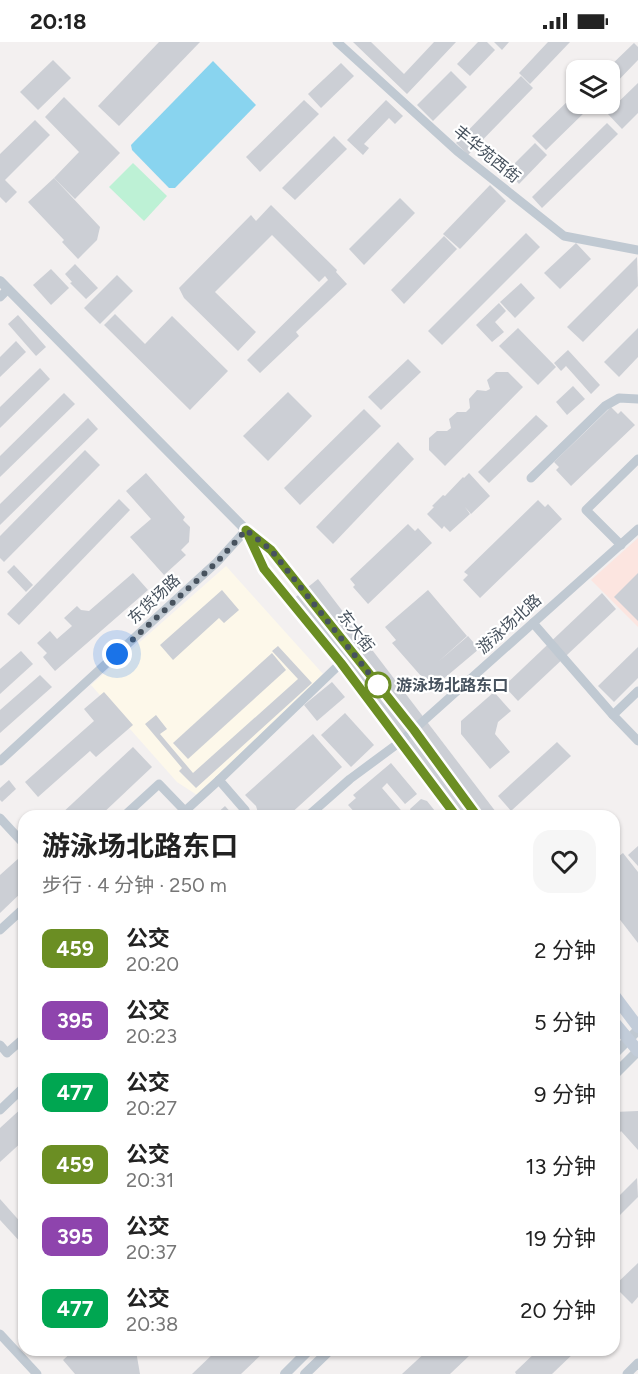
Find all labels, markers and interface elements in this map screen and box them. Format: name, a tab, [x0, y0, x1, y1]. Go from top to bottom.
text: 20:18	[30, 8, 86, 35]
map controls	[566, 60, 620, 114]
button: layers	[566, 60, 620, 114]
street label: 丰华苑西街	[450, 121, 524, 187]
street label: 东货场路	[124, 570, 184, 628]
street label: 游泳场北路	[473, 590, 545, 658]
street label: 东大街	[334, 606, 378, 656]
your location	[102, 639, 132, 669]
marker: 游泳场北路东口	[365, 672, 391, 698]
place label: 游泳场北路东口	[396, 676, 508, 695]
text: 游泳场北路东口	[42, 829, 238, 863]
button: heart	[533, 830, 596, 893]
text: 步行 · 4 分钟 · 250 m	[42, 873, 227, 897]
text: 公交	[126, 925, 170, 952]
text: 459	[56, 936, 94, 961]
text: 2 分钟	[534, 937, 596, 964]
text: 20:20	[126, 952, 179, 976]
text: 公交	[126, 997, 170, 1024]
text: 395	[57, 1008, 93, 1033]
text: 5 分钟	[534, 1009, 596, 1036]
text: 20:23	[126, 1024, 177, 1048]
text: 公交	[126, 1069, 170, 1096]
text: 477	[57, 1080, 93, 1105]
text: 9 分钟	[534, 1081, 596, 1108]
text: 20:27	[126, 1096, 177, 1120]
text: 公交	[126, 1141, 170, 1168]
text: 459	[56, 1152, 94, 1177]
text: 13 分钟	[526, 1153, 596, 1180]
text: 20:31	[126, 1168, 174, 1192]
text: 公交	[126, 1213, 170, 1240]
text: 395	[57, 1224, 93, 1249]
text: 19 分钟	[525, 1225, 596, 1252]
text: 20:37	[126, 1240, 177, 1264]
text: 公交	[126, 1285, 170, 1312]
text: 477	[57, 1296, 93, 1321]
text: 20 分钟	[520, 1297, 596, 1324]
text: 20:38	[126, 1312, 178, 1336]

